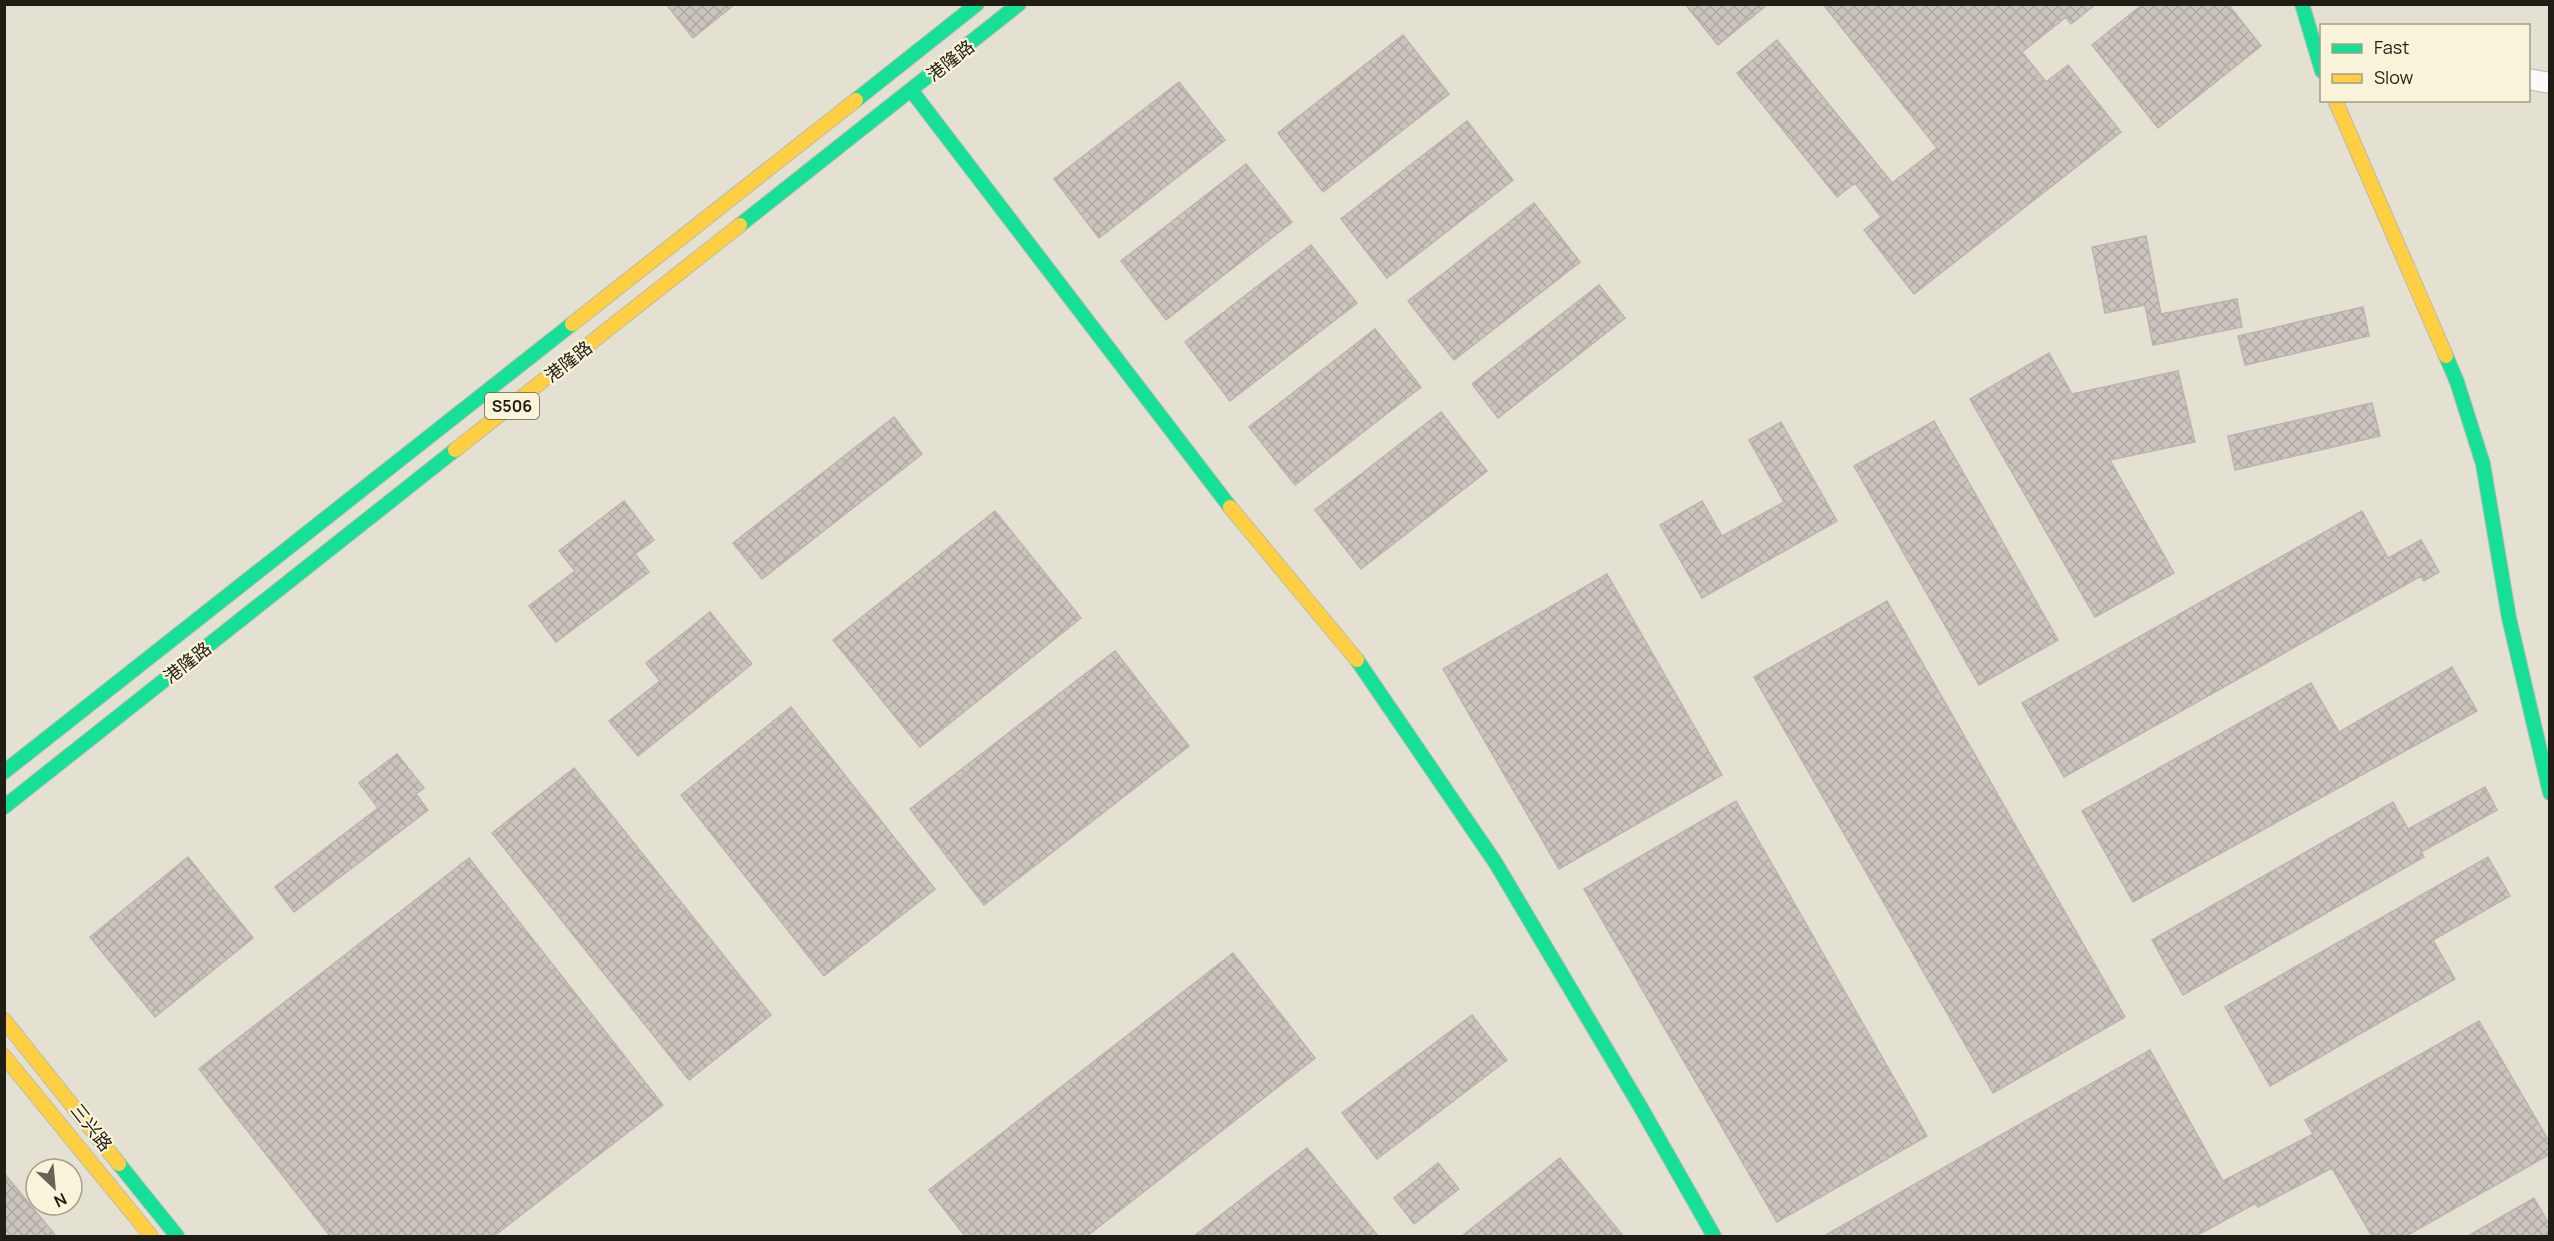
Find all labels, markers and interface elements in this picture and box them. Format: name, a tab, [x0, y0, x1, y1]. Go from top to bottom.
legend	[2320, 24, 2530, 102]
street label: 港隆路	[921, 34, 979, 86]
text: Fast	[2374, 35, 2409, 59]
text: Slow	[2374, 65, 2414, 89]
street label: 港隆路	[539, 335, 597, 387]
road number: S506	[485, 393, 539, 419]
street label: 港隆路	[158, 636, 216, 688]
street label: 三兴路	[66, 1098, 118, 1156]
north arrow	[24, 1157, 84, 1217]
text: N	[51, 1188, 71, 1213]

